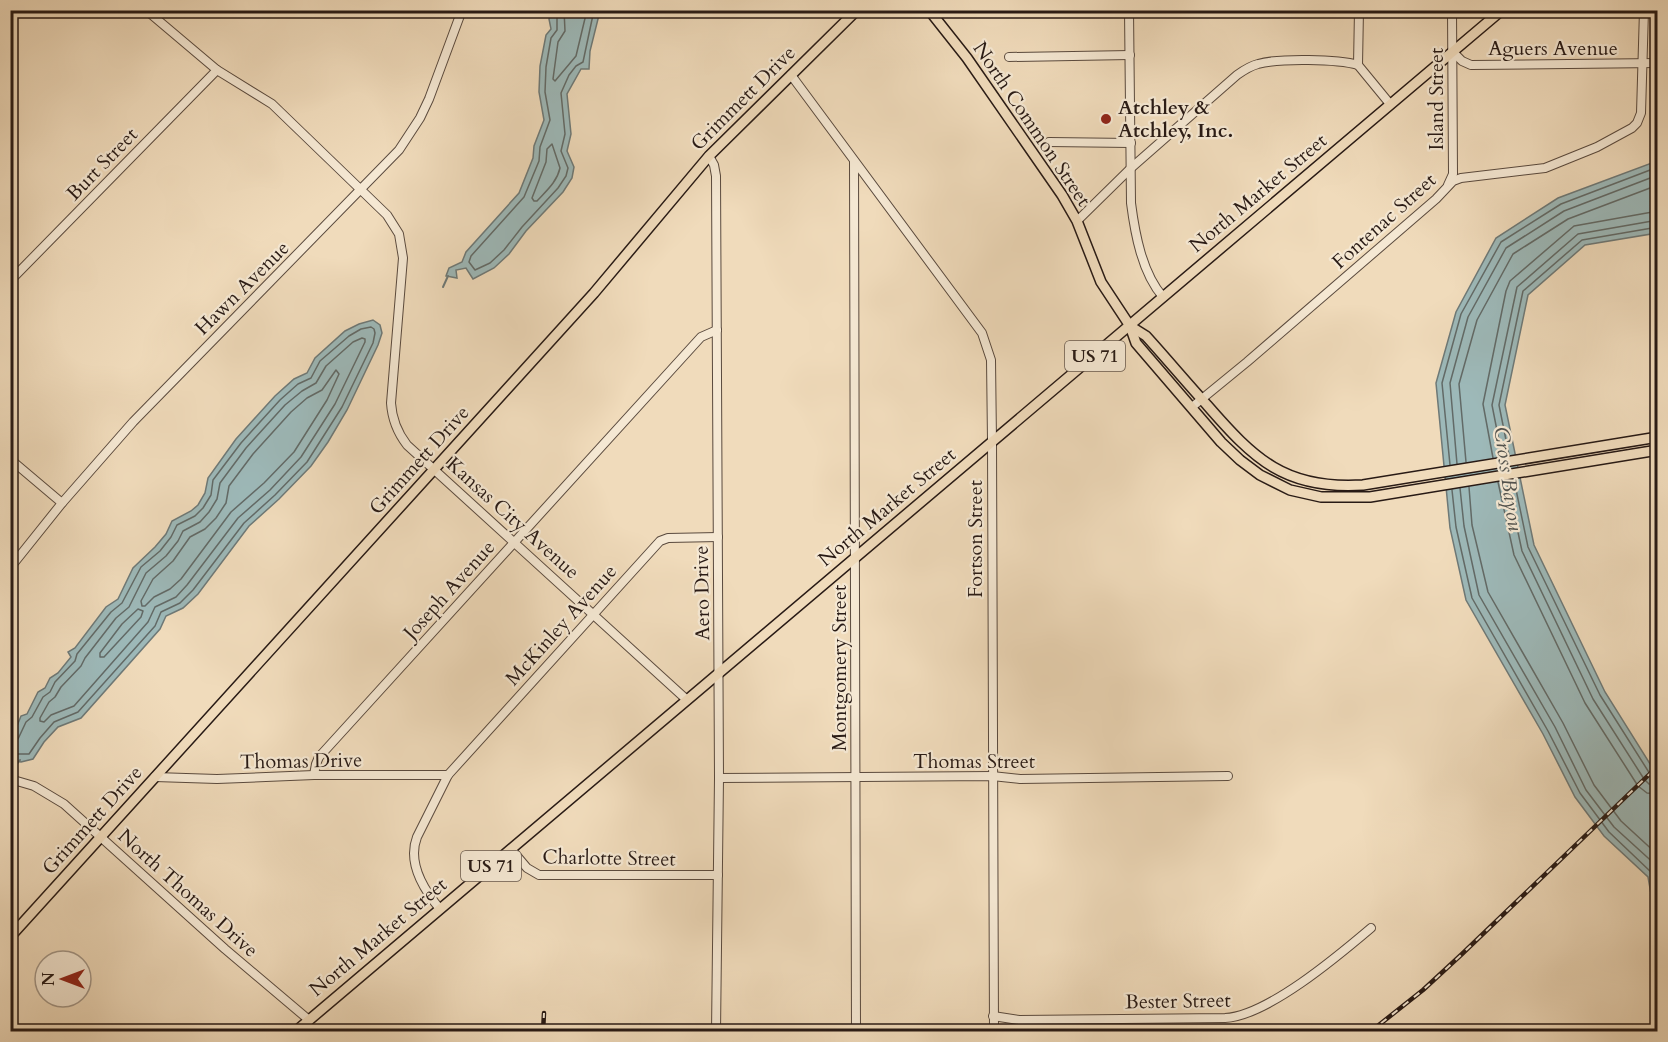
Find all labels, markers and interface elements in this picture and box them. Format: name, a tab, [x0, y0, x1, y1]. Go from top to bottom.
street label: Aguers Avenue	[1488, 35, 1618, 62]
street label: North Common Street	[967, 36, 1098, 212]
street label: Grimmett Drive	[685, 40, 801, 156]
street label: Island Street	[1423, 47, 1450, 150]
place label: Atchley & Atchley, Inc.	[1118, 94, 1233, 144]
marker: Atchley & Atchley, Inc.	[1099, 112, 1113, 126]
street label: Burt Street	[60, 121, 144, 206]
street label: North Market Street	[1183, 127, 1333, 259]
street label: Fontenac Street	[1326, 166, 1442, 275]
street label: Hawn Avenue	[189, 235, 295, 341]
road number: US 71	[1065, 341, 1125, 371]
street label: Grimmett Drive	[363, 400, 475, 520]
water label: Cross Bayou	[1486, 425, 1530, 533]
street label: North Market Street	[812, 441, 962, 573]
street label: Kansas City Avenue	[441, 451, 585, 585]
street label: Fortson Street	[962, 479, 989, 598]
street label: Joseph Avenue	[395, 534, 501, 648]
street label: Aero Drive	[688, 545, 716, 641]
street label: McKinley Avenue	[499, 558, 623, 692]
street label: Montgomery Street	[826, 584, 853, 751]
street label: Thomas Drive	[240, 746, 362, 776]
street label: Thomas Street	[913, 748, 1036, 775]
street label: Grimmett Drive	[36, 760, 148, 880]
street label: North Thomas Drive	[112, 823, 264, 963]
street label: Charlotte Street	[542, 843, 677, 873]
road number: US 71	[461, 851, 521, 881]
street label: North Market Street	[303, 871, 453, 1003]
north arrow	[33, 949, 93, 1009]
text: N	[38, 972, 60, 986]
street label: Bester Street	[1125, 987, 1232, 1015]

